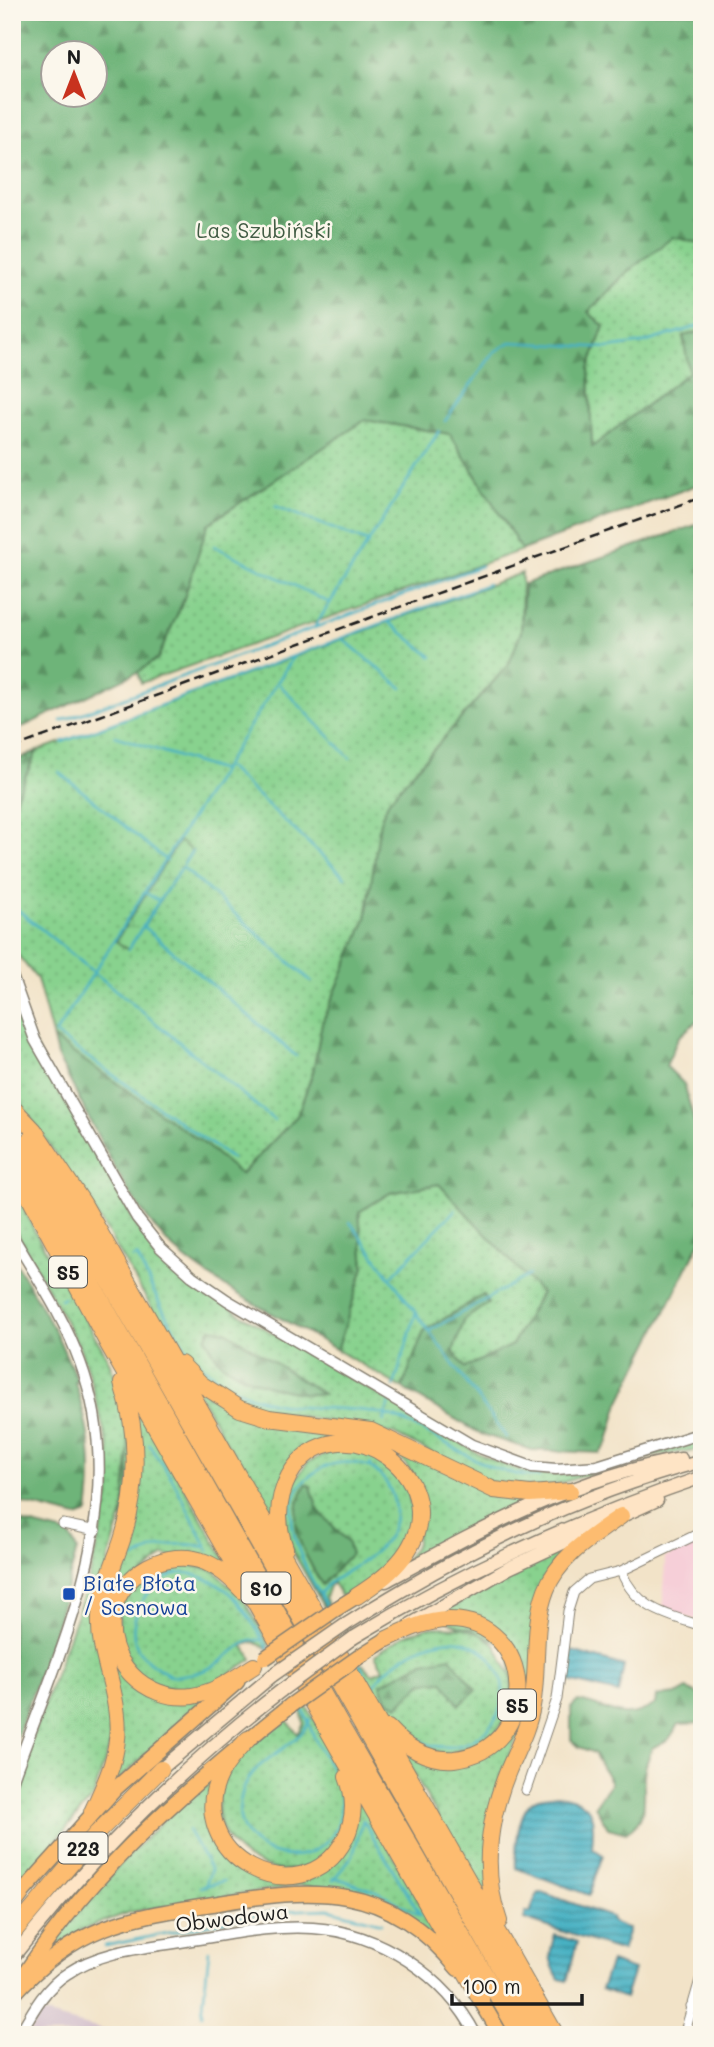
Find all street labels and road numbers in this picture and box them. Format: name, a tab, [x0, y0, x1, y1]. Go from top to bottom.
road number: S5	[49, 1256, 87, 1288]
road number: S10	[242, 1572, 290, 1604]
road number: S5	[498, 1690, 536, 1721]
road number: 223	[58, 1832, 108, 1864]
street label: Obwodowa	[174, 1897, 290, 1937]

